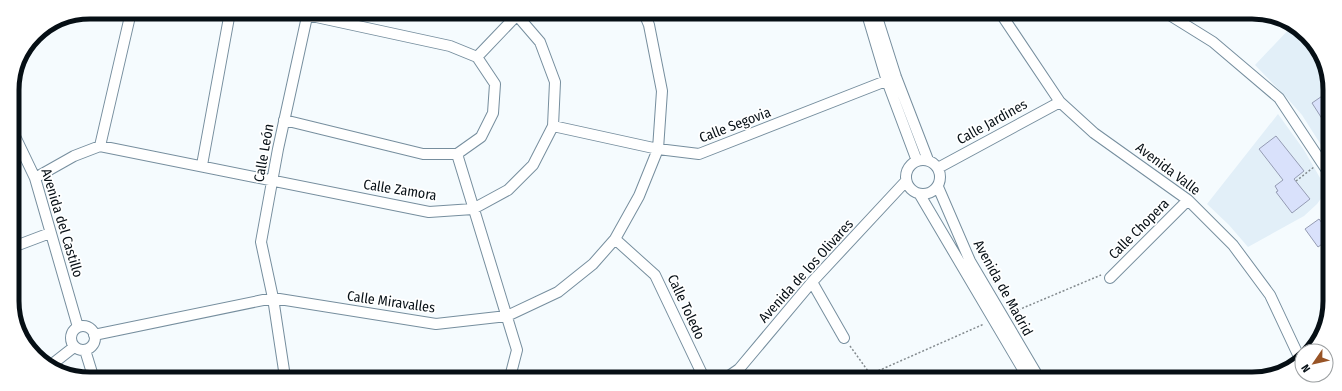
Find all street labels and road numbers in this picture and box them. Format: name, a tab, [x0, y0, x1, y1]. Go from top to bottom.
street label: Calle Jardines	[954, 96, 1030, 148]
street label: Calle Segovia	[697, 104, 773, 146]
street label: Calle León	[251, 123, 277, 183]
street label: Avenida Valle	[1132, 139, 1204, 199]
street label: Avenida del Castillo	[37, 167, 87, 279]
street label: Calle Zamora	[362, 176, 438, 204]
street label: Calle Chopera	[1105, 195, 1173, 263]
street label: Avenida de los Olivares	[755, 216, 857, 326]
street label: Avenida de Madrid	[970, 237, 1036, 339]
street label: Calle Toledo	[664, 272, 708, 342]
street label: Calle Miravalles	[346, 287, 436, 317]

